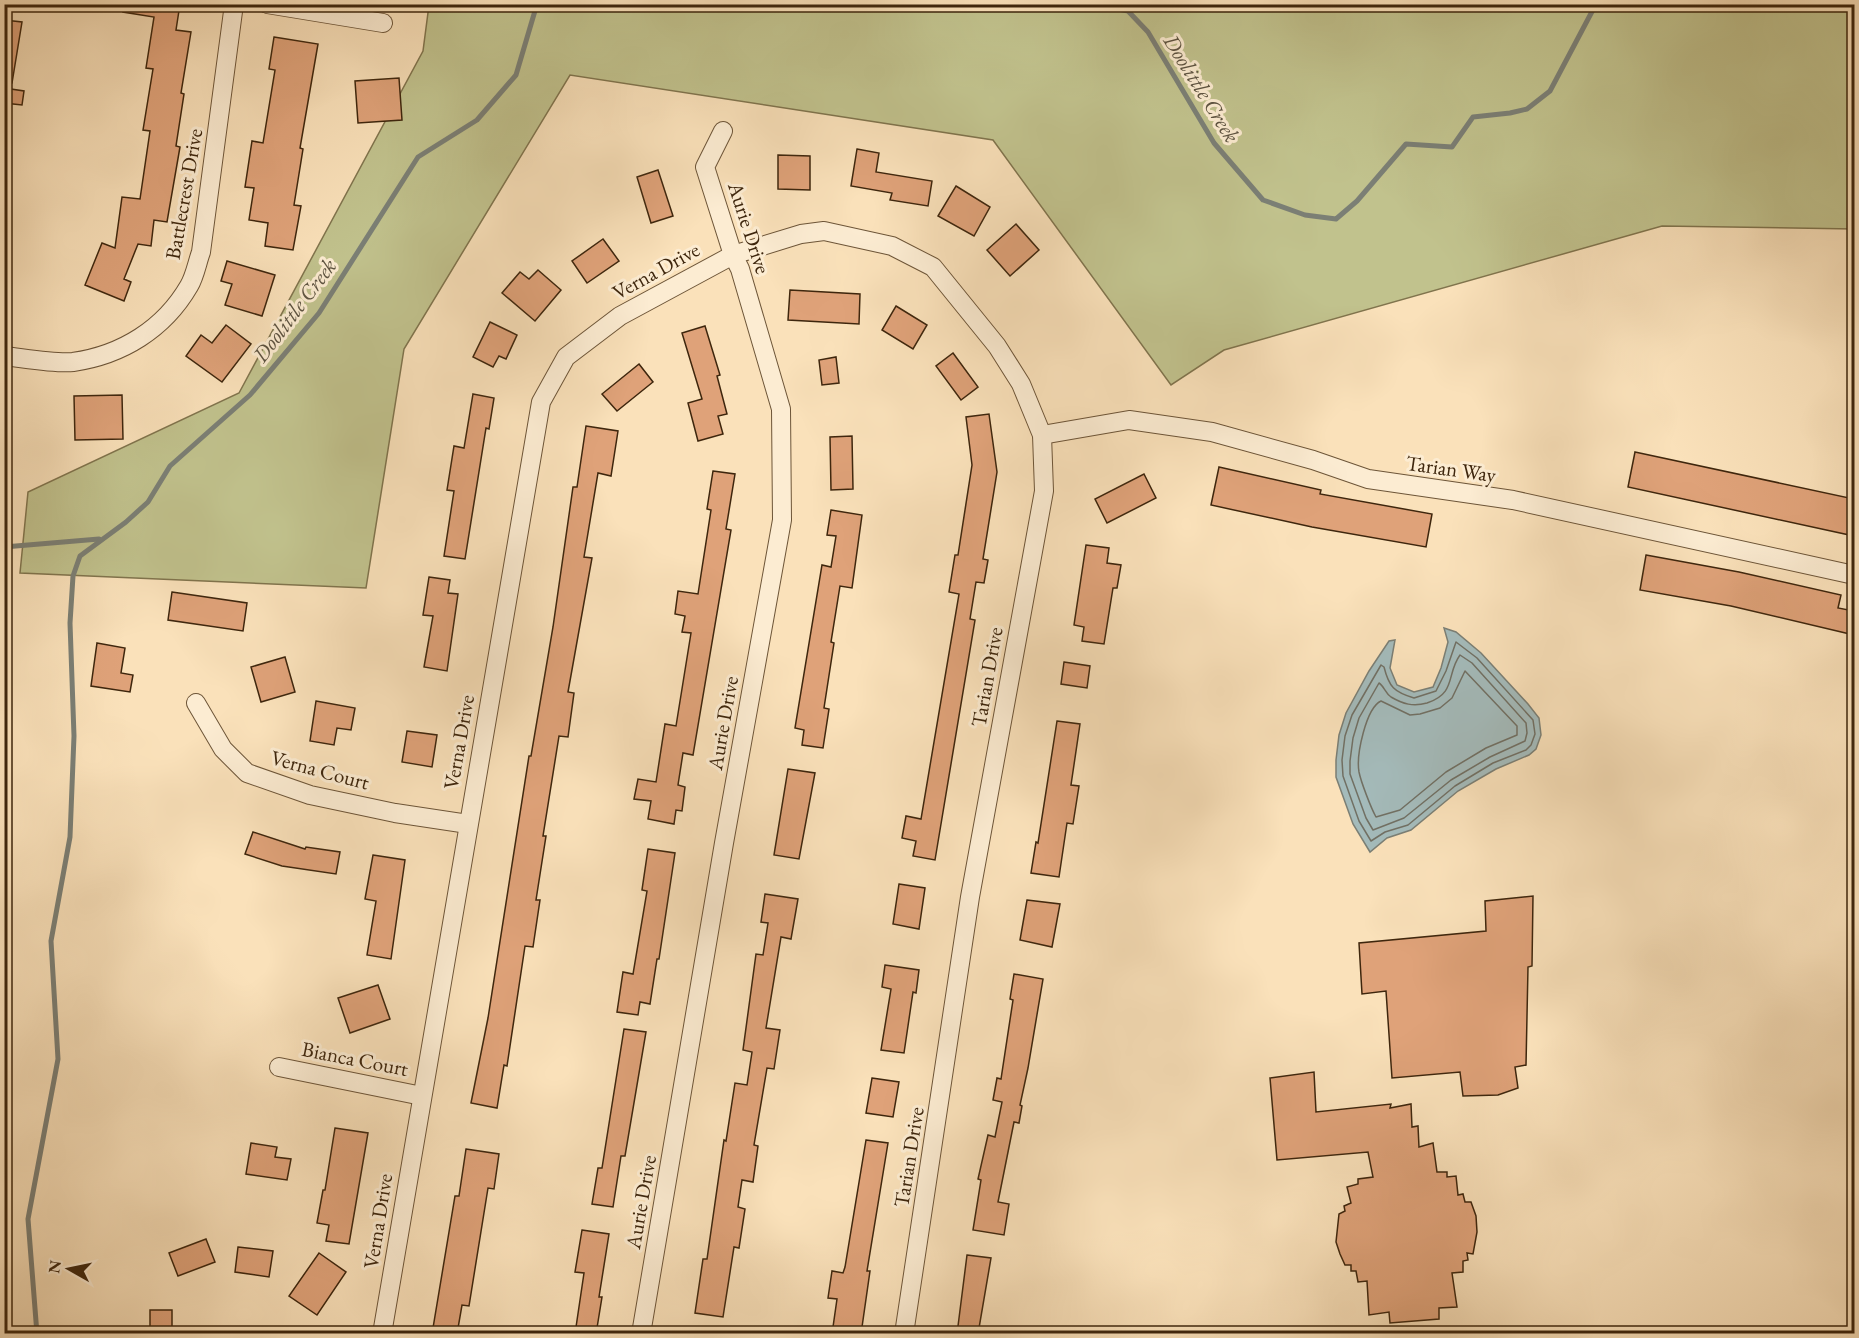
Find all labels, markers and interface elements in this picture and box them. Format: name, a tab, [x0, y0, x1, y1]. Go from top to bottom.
water label: Doolittle Creek	[1156, 28, 1246, 148]
street label: Battlecrest Drive	[159, 126, 208, 262]
street label: Aurie Drive	[722, 178, 777, 277]
street label: Verna Drive	[607, 236, 704, 306]
water label: Doolittle Creek	[245, 253, 343, 369]
street label: Tarian Way	[1404, 449, 1499, 488]
street label: Tarian Drive	[964, 625, 1009, 729]
street label: Aurie Drive	[701, 674, 744, 773]
street label: Verna Drive	[437, 692, 480, 791]
street label: Verna Court	[268, 743, 373, 796]
street label: Bianca Court	[300, 1035, 411, 1082]
street label: Tarian Drive	[887, 1105, 930, 1209]
street label: Aurie Drive	[619, 1153, 662, 1252]
street label: Verna Drive	[357, 1172, 398, 1270]
north arrow	[39, 1239, 99, 1299]
text: N	[43, 1259, 66, 1275]

